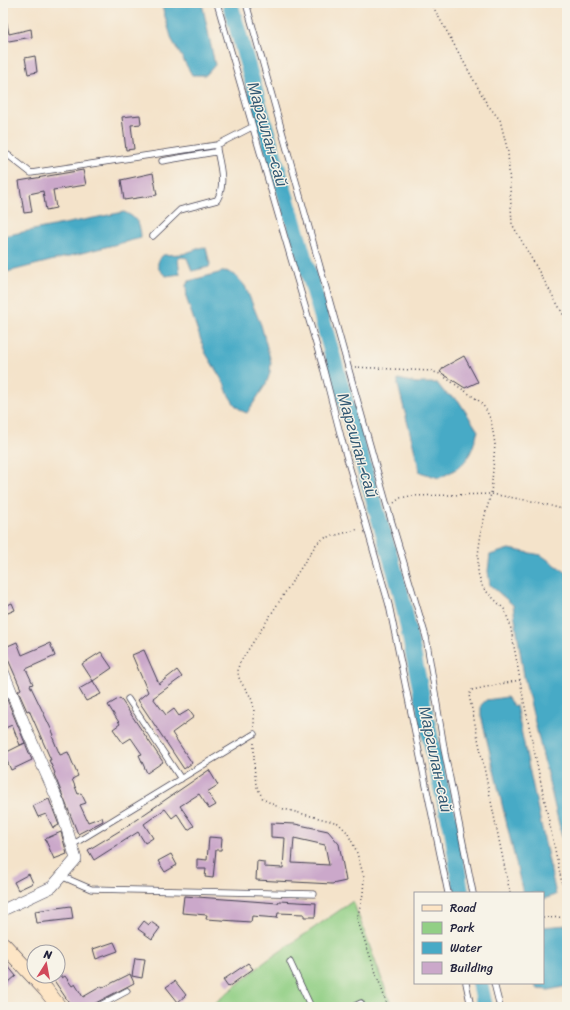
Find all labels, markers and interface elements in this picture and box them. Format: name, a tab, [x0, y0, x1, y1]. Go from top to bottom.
water label: Маргилан-сай	[239, 78, 296, 190]
water label: Маргилан-сай	[329, 389, 386, 501]
water label: Маргилан-сай	[410, 703, 461, 815]
legend	[414, 892, 544, 984]
text: Road	[450, 897, 477, 919]
text: Park	[450, 917, 475, 939]
text: Water	[450, 937, 483, 959]
north arrow	[26, 944, 66, 984]
text: N	[41, 944, 54, 965]
text: Building	[450, 957, 493, 979]

